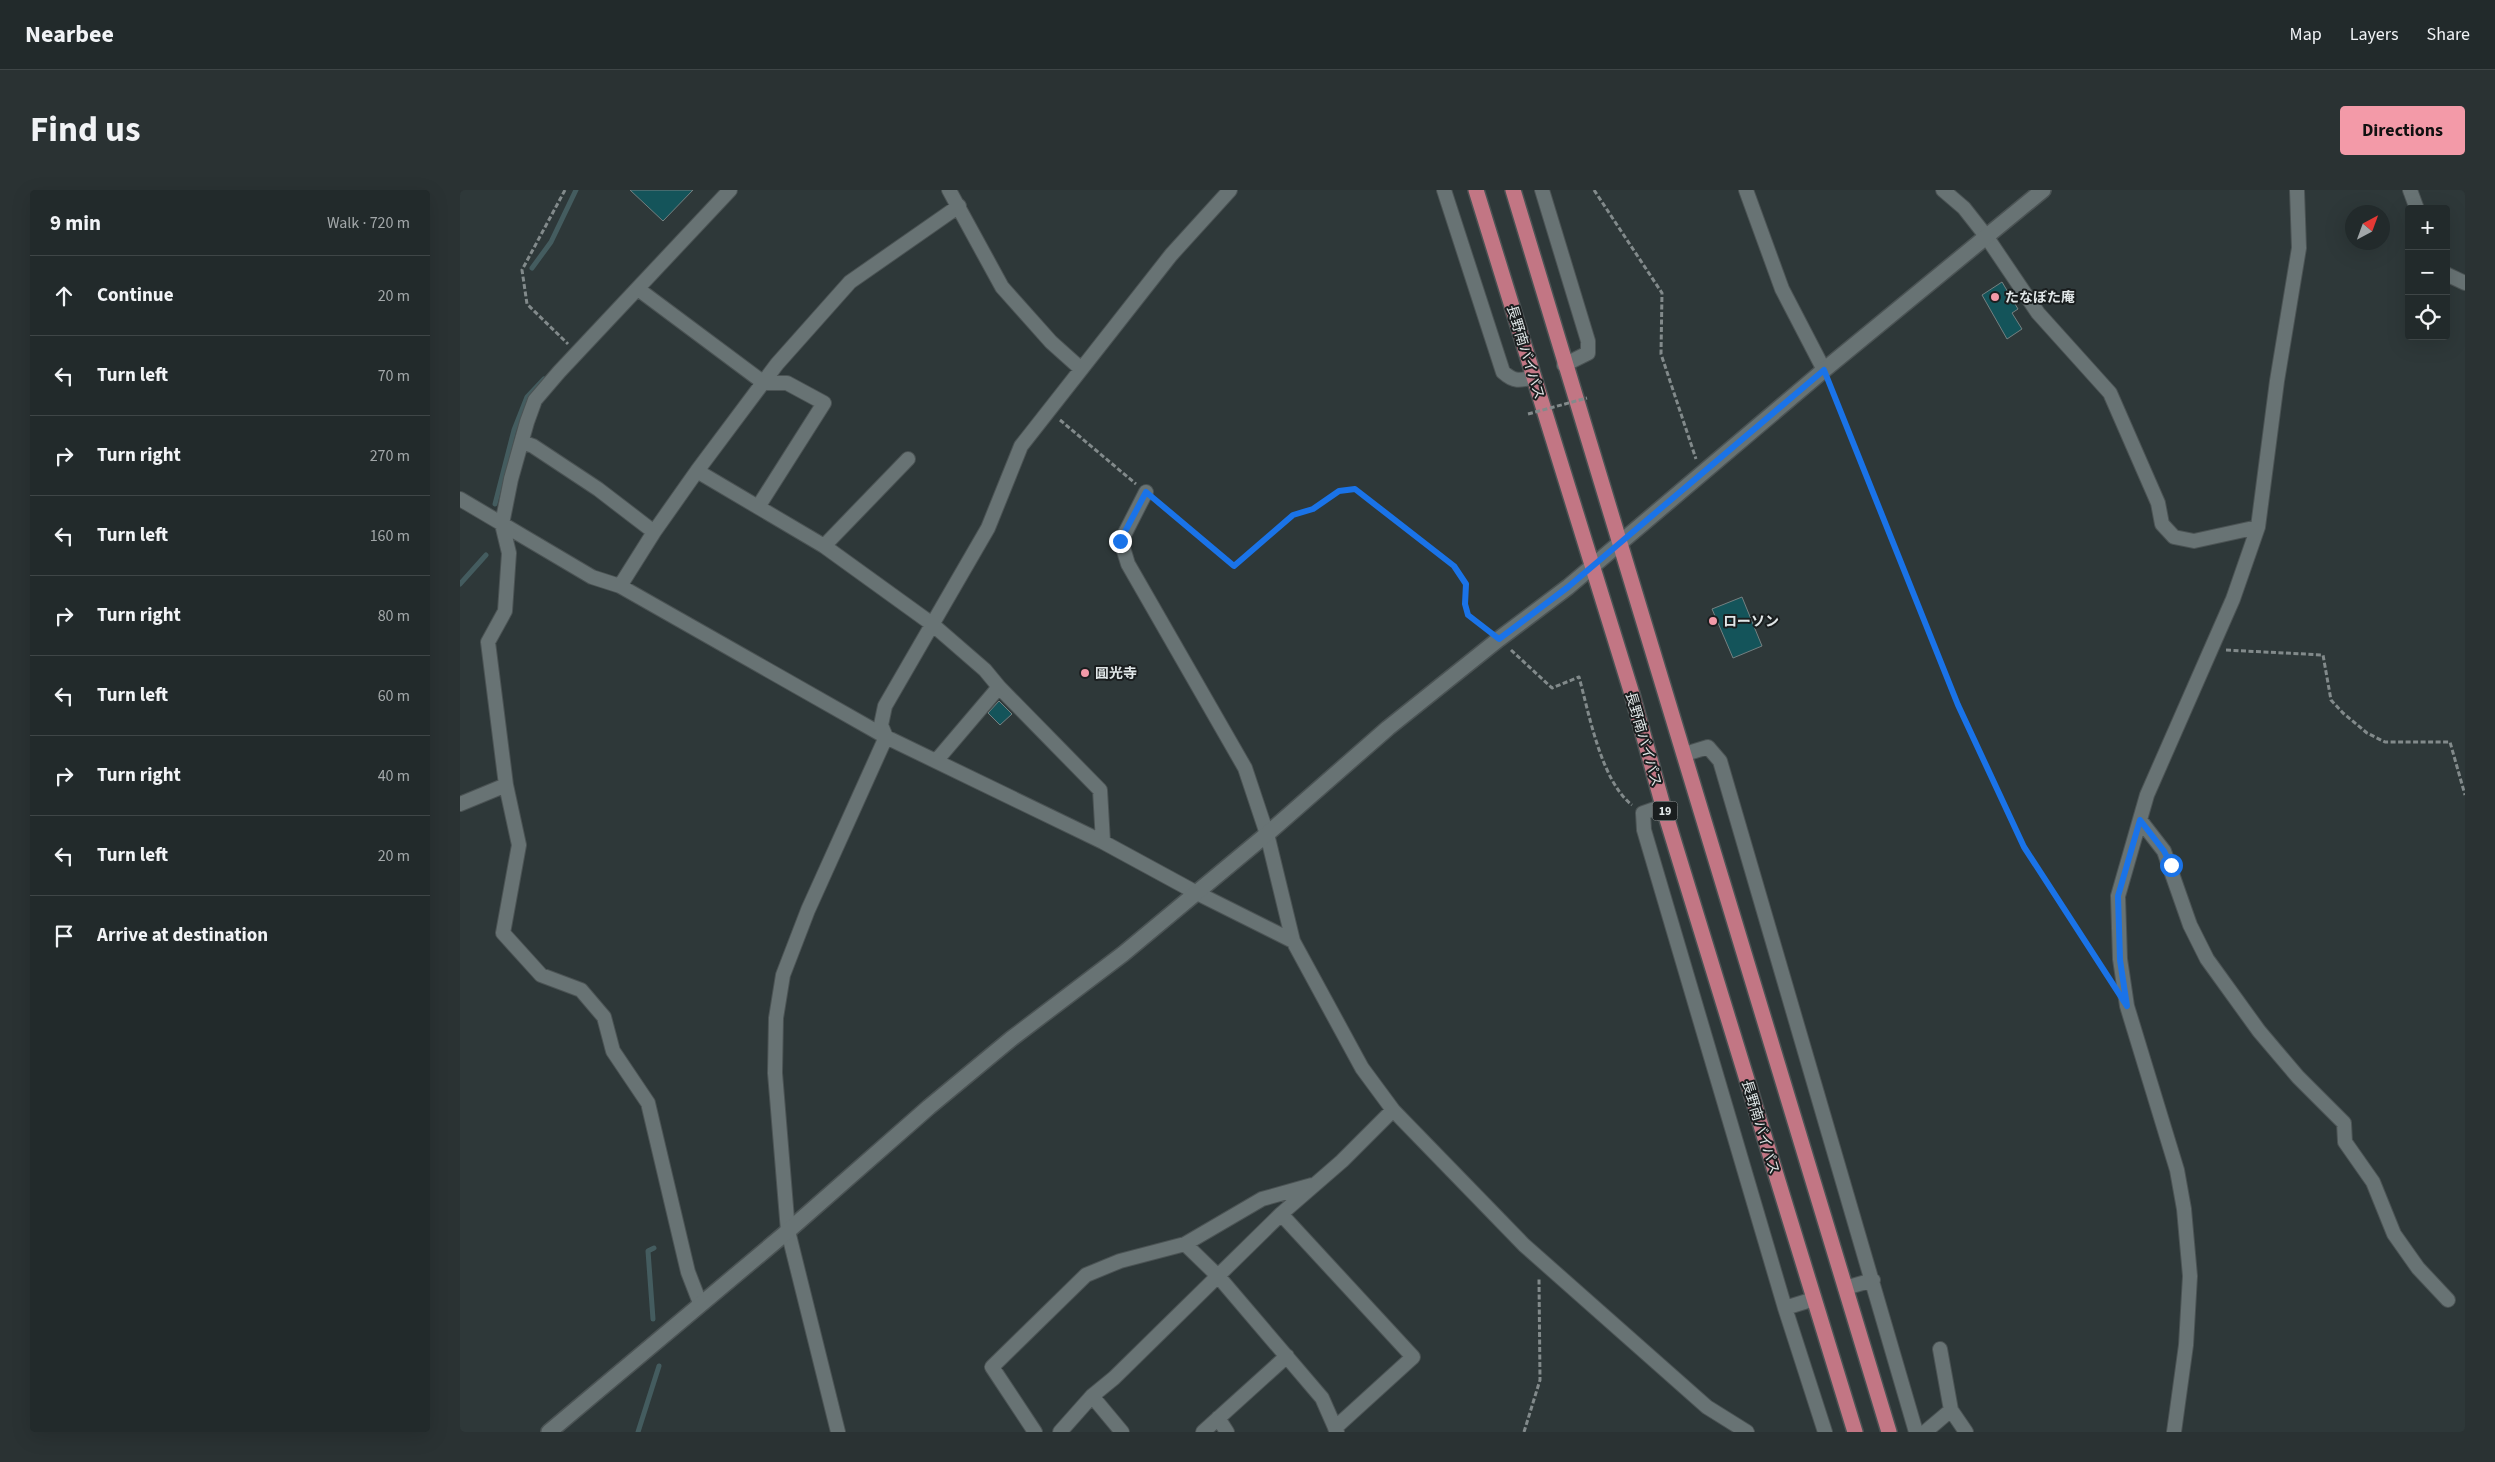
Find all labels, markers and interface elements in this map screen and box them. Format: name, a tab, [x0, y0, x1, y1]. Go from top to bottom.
text: Nearbee	[25, 17, 114, 52]
text: Map	[2290, 22, 2322, 47]
text: Layers	[2350, 22, 2399, 47]
text: Share	[2427, 22, 2470, 47]
text: Find us	[30, 105, 140, 155]
button: Directions	[2340, 106, 2465, 155]
north arrow	[2345, 205, 2390, 250]
map controls	[2405, 205, 2450, 340]
button: +	[2405, 205, 2450, 250]
text: 9 min	[50, 208, 101, 238]
text: Walk · 720 m	[327, 212, 410, 234]
button: −	[2405, 250, 2450, 295]
icon: ahead	[50, 282, 78, 310]
text: Continue	[97, 282, 174, 309]
text: 20 m	[378, 285, 410, 307]
place label: たなぼた庵	[2005, 288, 2075, 308]
marker: たなぼた庵	[1989, 291, 2001, 303]
button: locate	[2405, 295, 2450, 340]
street label: 長野南バイパス	[1501, 303, 1549, 402]
icon: left	[50, 362, 78, 390]
text: Turn left	[97, 362, 168, 389]
text: 70 m	[378, 365, 410, 387]
icon: right	[50, 442, 78, 470]
text: Turn right	[97, 442, 181, 469]
text: 270 m	[370, 445, 410, 467]
icon: left	[50, 522, 78, 550]
text: Turn left	[97, 522, 168, 549]
text: 160 m	[370, 525, 410, 547]
route end	[1109, 530, 1132, 553]
icon: right	[50, 602, 78, 630]
text: Turn right	[97, 602, 181, 629]
text: 80 m	[378, 605, 410, 627]
place label: ローソン	[1723, 612, 1779, 632]
marker: ローソン	[1707, 615, 1719, 627]
place label: 圓光寺	[1095, 664, 1137, 684]
marker: 圓光寺	[1079, 667, 1091, 679]
icon: left	[50, 682, 78, 710]
text: Turn left	[97, 682, 168, 709]
text: 60 m	[378, 685, 410, 707]
street label: 長野南バイパス	[1620, 690, 1666, 789]
icon: right	[50, 762, 78, 790]
text: Turn right	[97, 762, 181, 789]
text: 40 m	[378, 765, 410, 787]
road number: 19	[1652, 802, 1678, 820]
icon: left	[50, 842, 78, 870]
text: Turn left	[97, 842, 168, 869]
text: 20 m	[378, 845, 410, 867]
route start	[2160, 854, 2183, 877]
icon: arrive	[50, 922, 78, 950]
text: Arrive at destination	[97, 922, 268, 949]
street label: 長野南バイパス	[1736, 1078, 1784, 1177]

